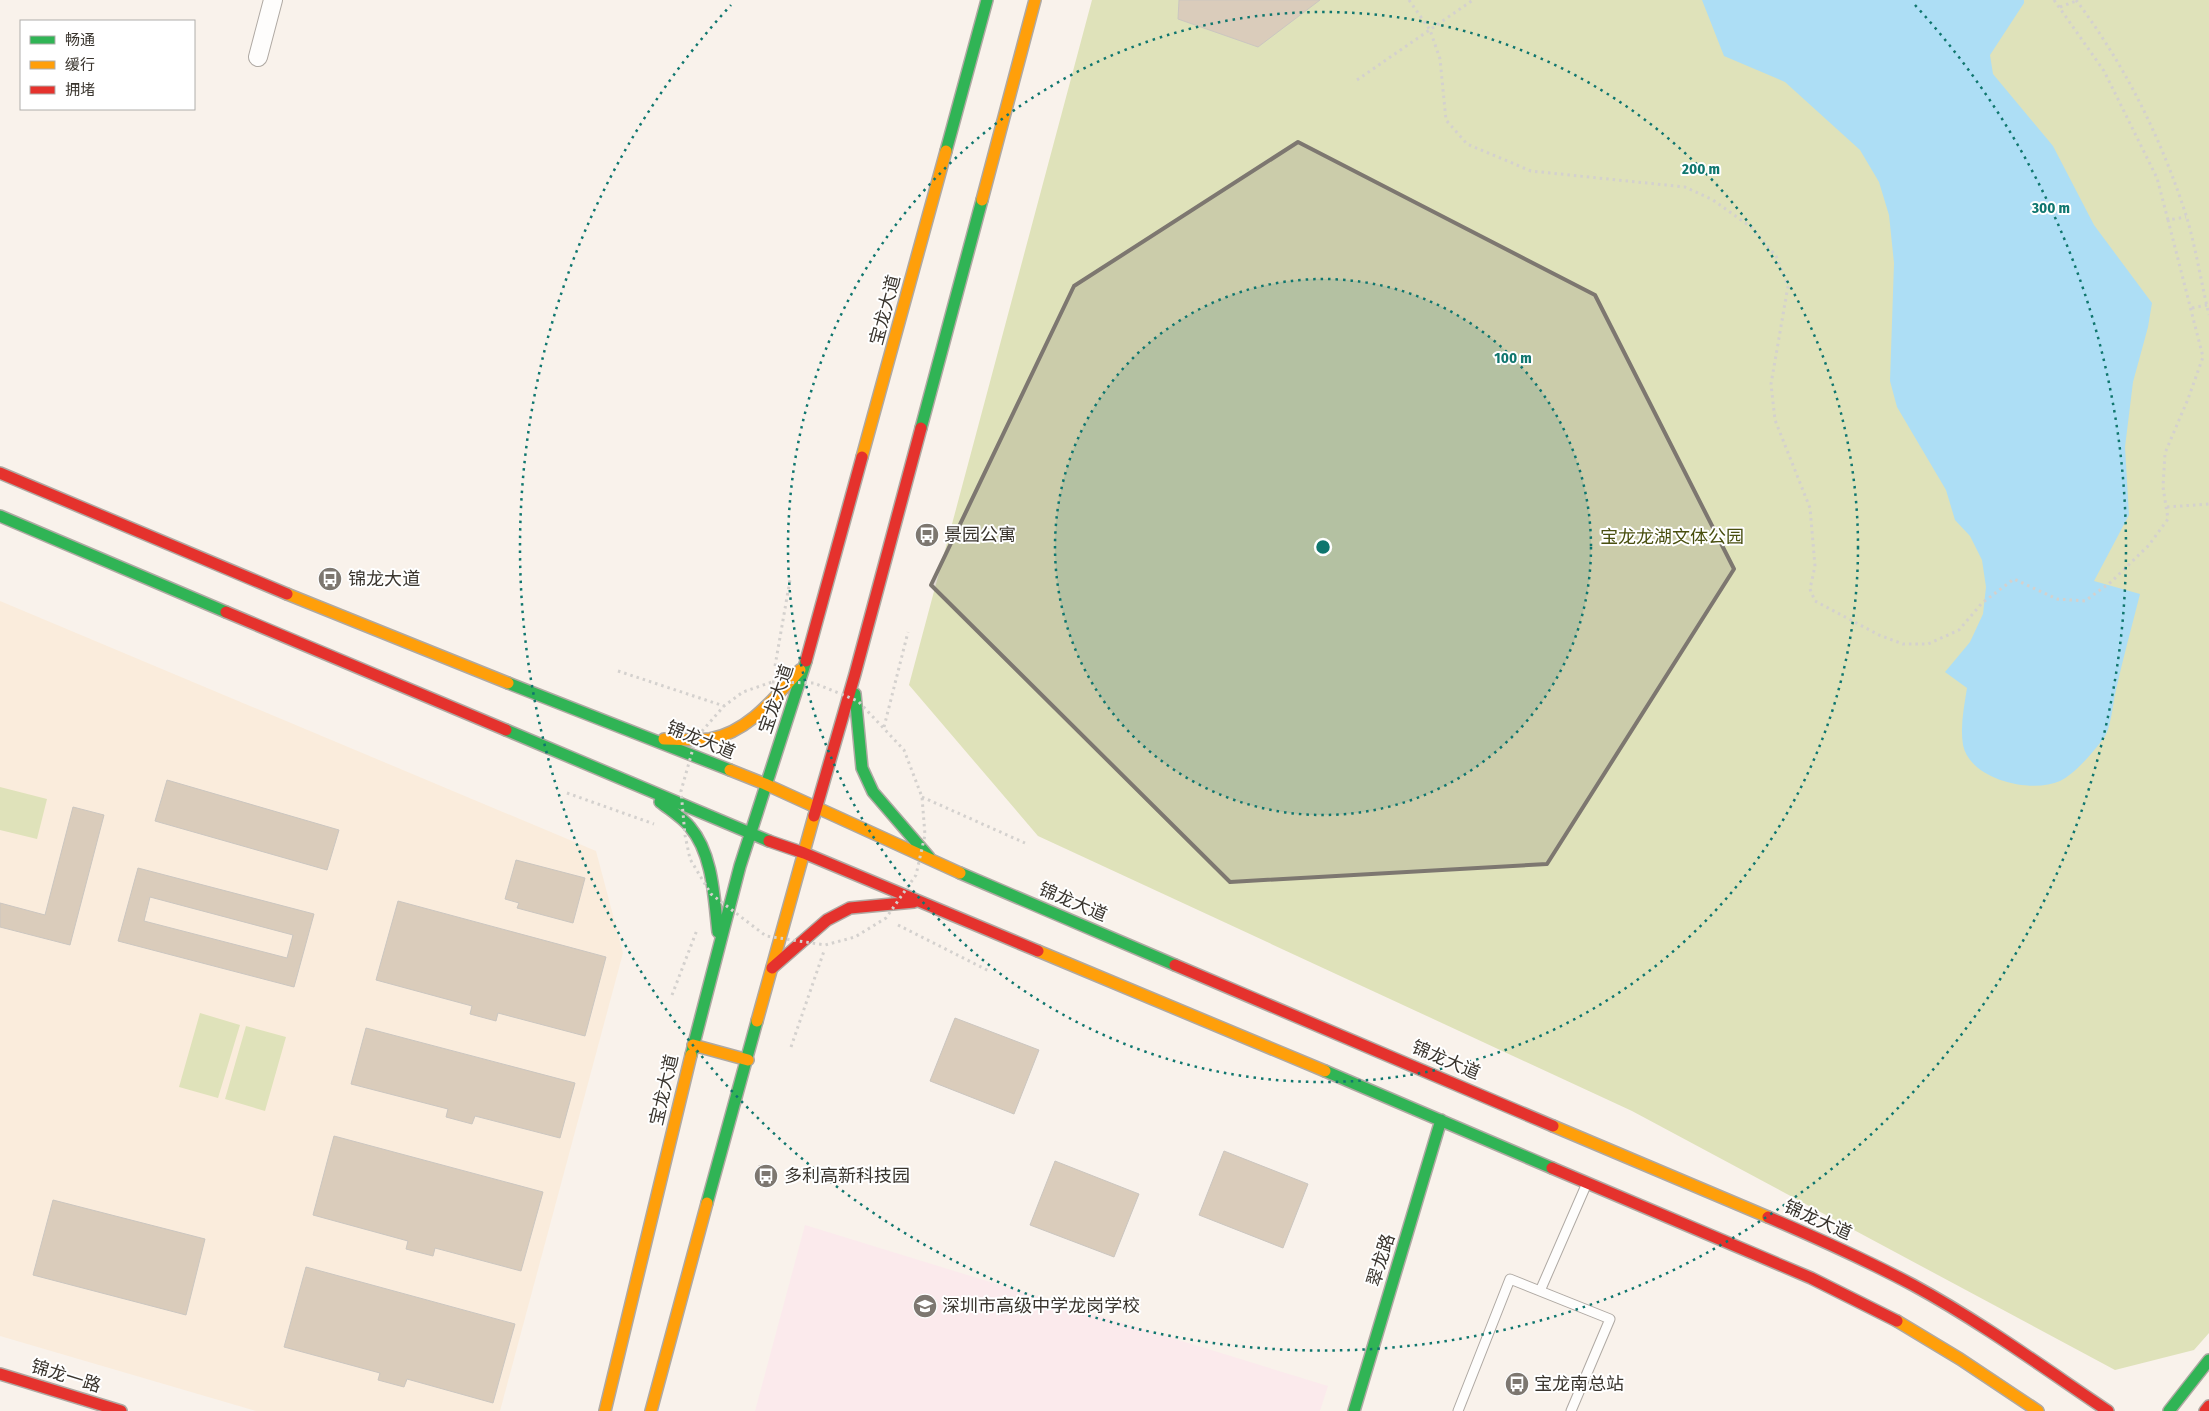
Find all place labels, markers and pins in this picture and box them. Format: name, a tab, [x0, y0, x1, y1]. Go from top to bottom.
bus stop icon: 景园公寓	[914, 522, 940, 548]
place label: 景园公寓	[944, 524, 1016, 546]
centre of rings	[1314, 538, 1332, 556]
bus stop icon: 锦龙大道	[317, 566, 343, 592]
place label: 锦龙大道	[348, 568, 420, 590]
bus stop icon: 多利高新科技园	[753, 1163, 779, 1189]
place label: 多利高新科技园	[784, 1165, 910, 1187]
school or university icon: 深圳市高级中学龙岗学校	[912, 1293, 938, 1319]
place label: 深圳市高级中学龙岗学校	[942, 1295, 1140, 1317]
bus stop icon: 宝龙南总站	[1504, 1371, 1530, 1397]
place label: 宝龙南总站	[1534, 1373, 1624, 1395]

